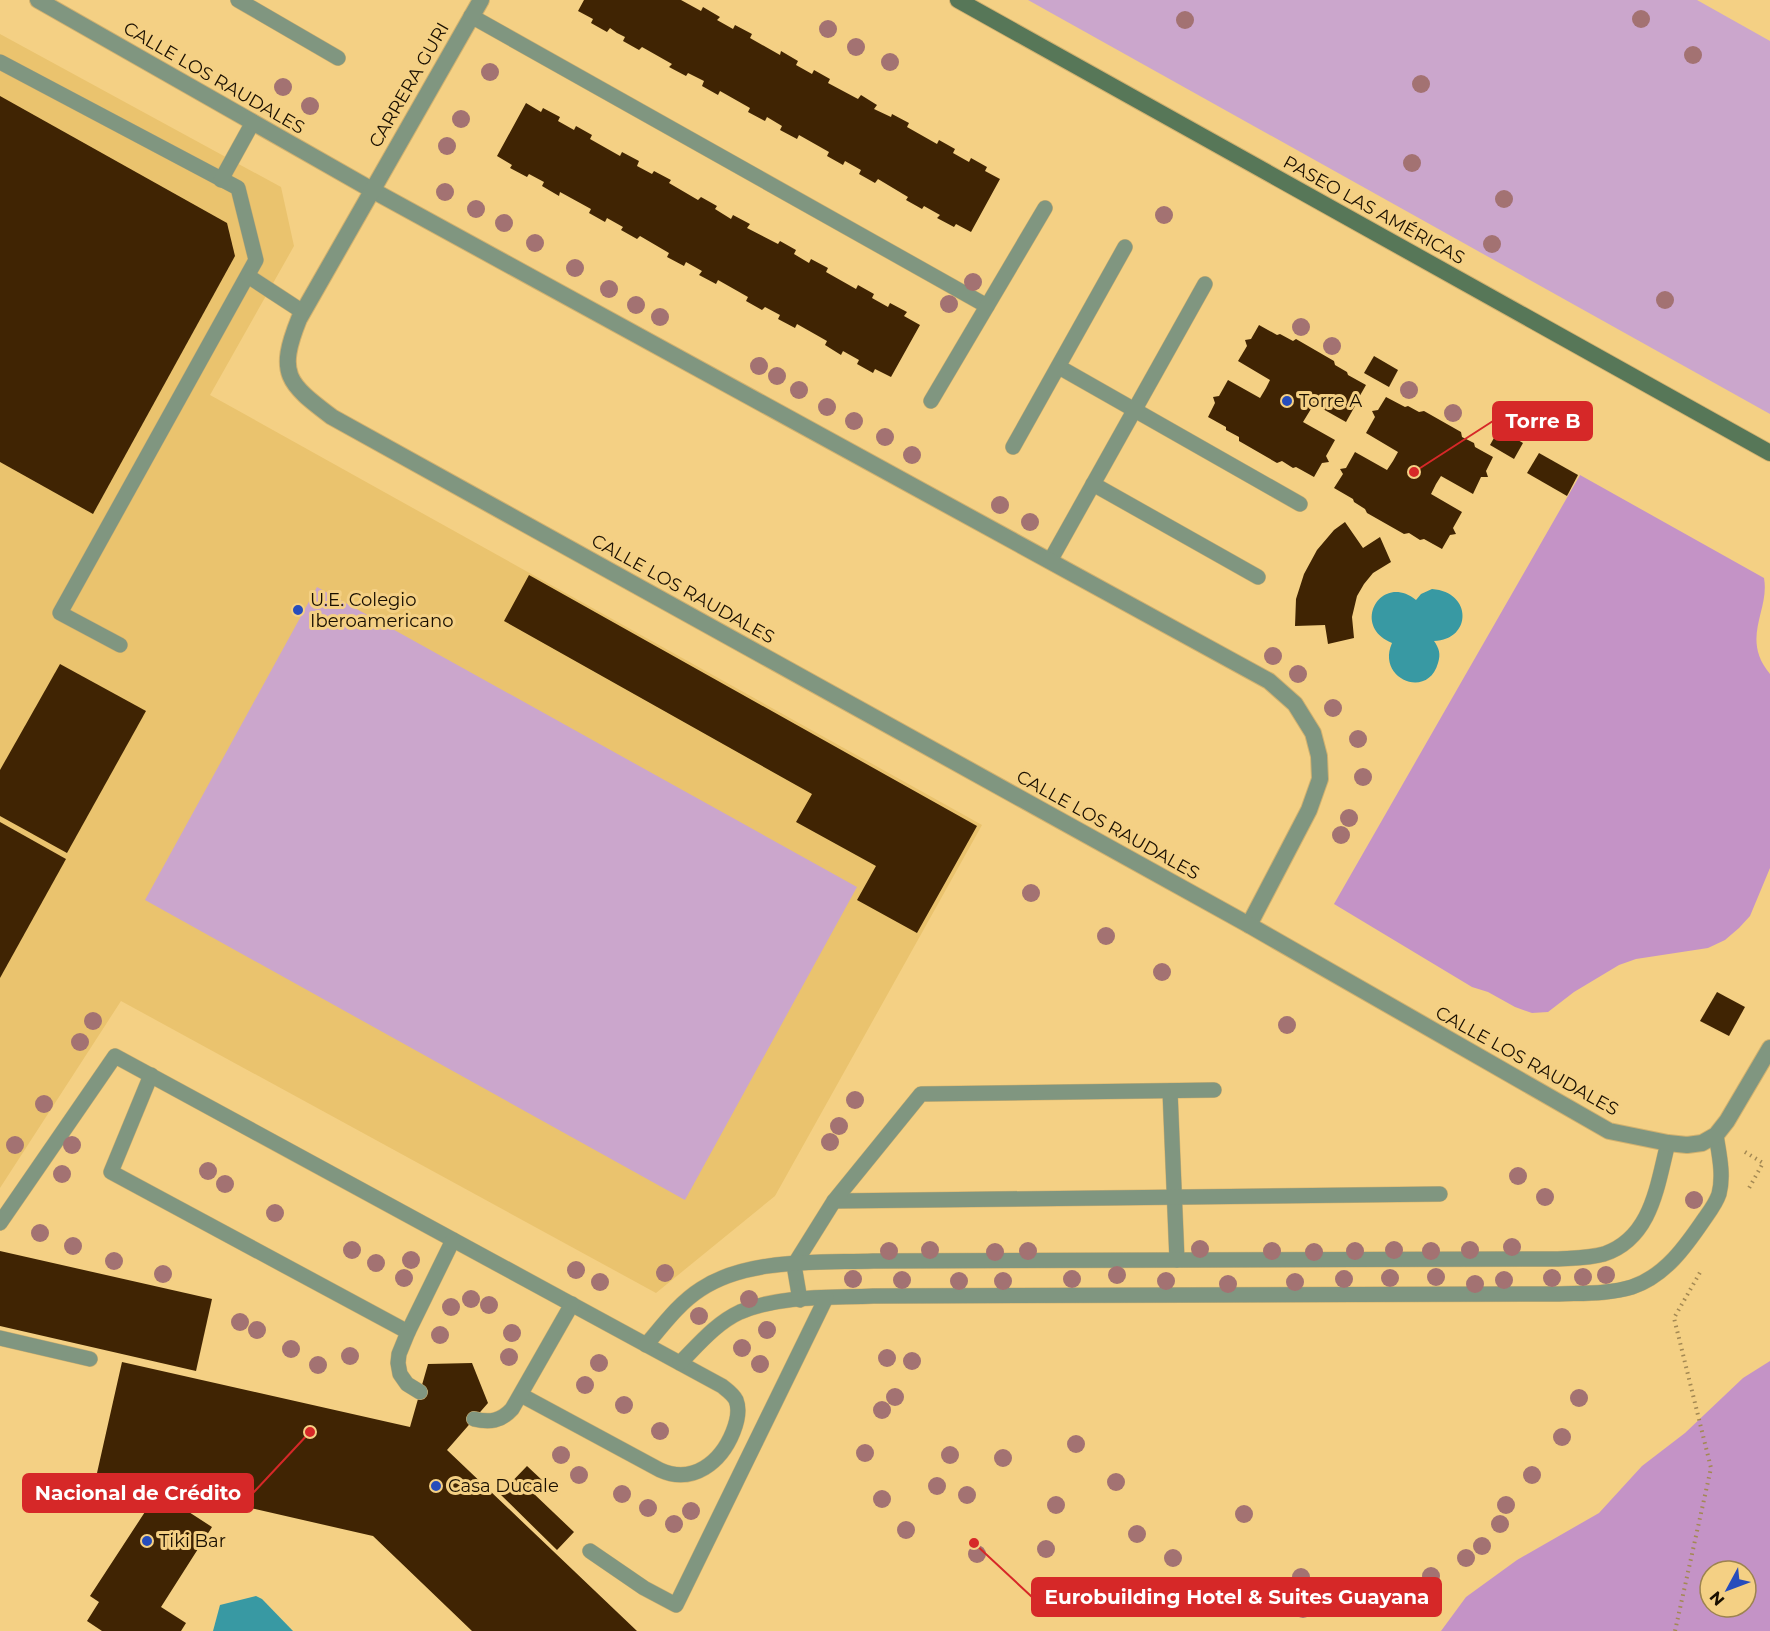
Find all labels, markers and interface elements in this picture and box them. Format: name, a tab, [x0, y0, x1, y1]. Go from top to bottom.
street label: CALLE LOS RAUDALES	[119, 17, 309, 139]
street label: CARRERA GURI	[364, 19, 454, 151]
street label: PASEO LAS AMÉRICAS	[1279, 151, 1469, 269]
place label: Torre A	[1299, 390, 1362, 412]
marker: Torre A	[1280, 394, 1294, 408]
callout: Torre B	[1493, 402, 1592, 440]
text: Torre B	[1506, 409, 1580, 433]
street label: CALLE LOS RAUDALES	[588, 530, 778, 648]
place label: U.E. Colegio Iberoamericano	[310, 589, 453, 632]
marker: U.E. Colegio Iberoamericano	[291, 603, 305, 617]
street label: CALLE LOS RAUDALES	[1013, 766, 1203, 884]
street label: CALLE LOS RAUDALES	[1432, 1002, 1622, 1120]
callout: Nacional de Crédito	[23, 1474, 253, 1512]
place label: Casa Ducale	[448, 1475, 559, 1497]
marker: Casa Ducale	[429, 1479, 443, 1493]
text: Nacional de Crédito	[35, 1481, 241, 1505]
place label: Tiki Bar	[159, 1530, 226, 1552]
marker: Tiki Bar	[140, 1534, 154, 1548]
north arrow	[1698, 1559, 1758, 1619]
callout: Eurobuilding Hotel & Suites Guayana	[1032, 1578, 1441, 1616]
text: Eurobuilding Hotel & Suites Guayana	[1045, 1585, 1429, 1609]
text: N	[1706, 1587, 1728, 1610]

